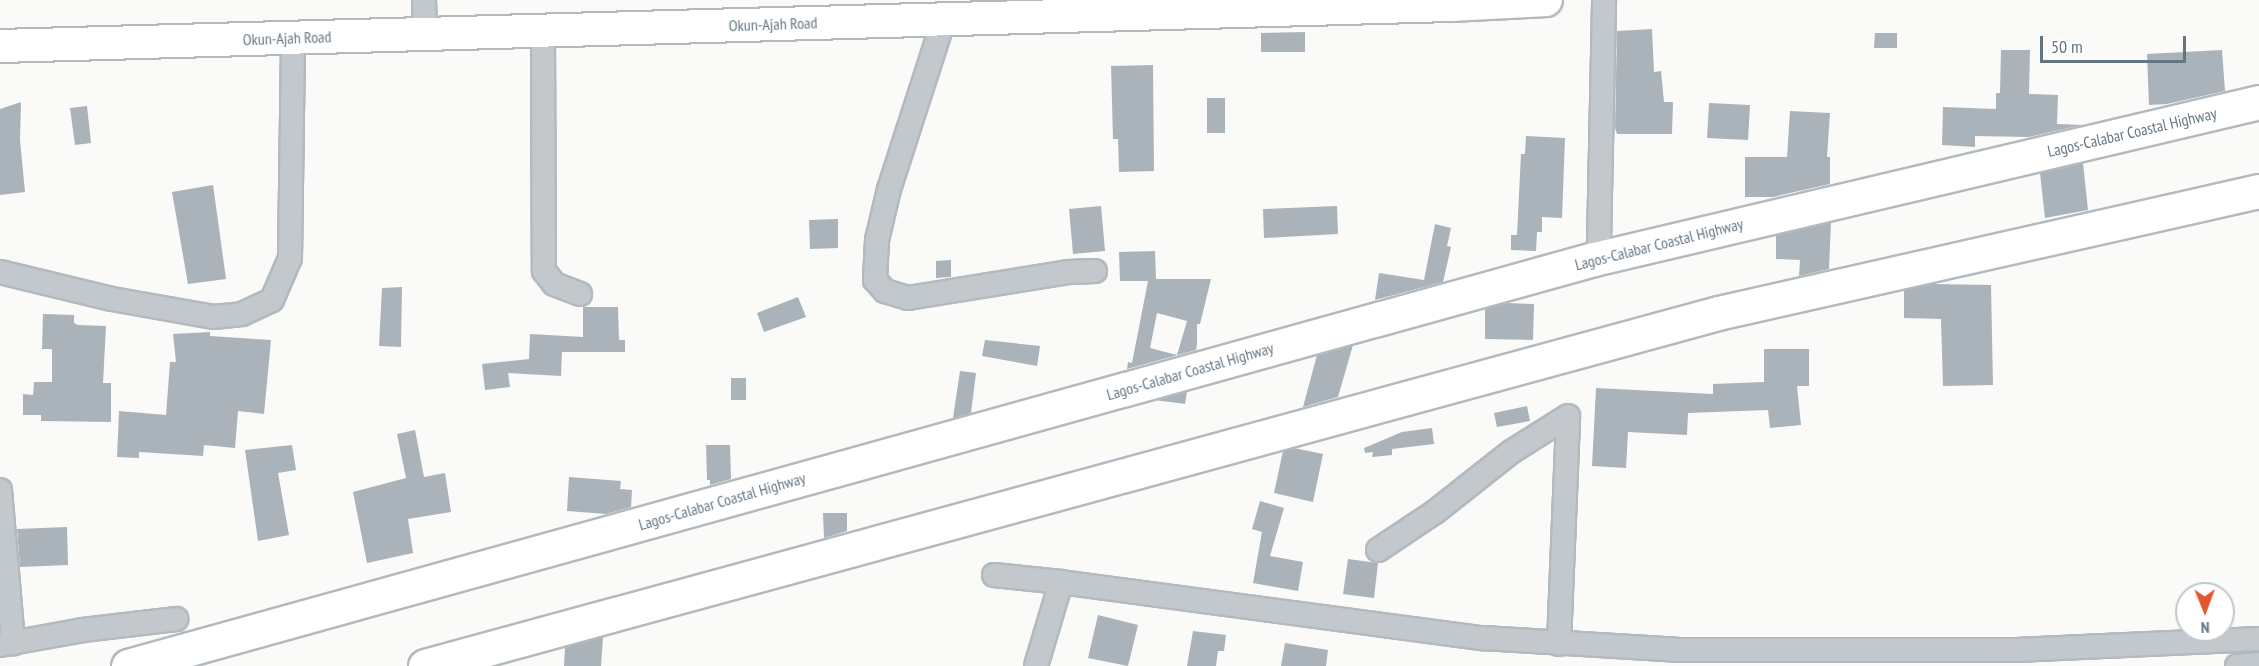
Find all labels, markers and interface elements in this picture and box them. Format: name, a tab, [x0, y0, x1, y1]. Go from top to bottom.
street label: Okun-Ajah Road	[728, 13, 818, 35]
scale bar	[2043, 24, 2188, 62]
street label: Okun-Ajah Road	[242, 27, 332, 49]
text: 50 m	[2051, 35, 2083, 58]
street label: Lagos-Calabar Coastal Highway	[2046, 103, 2218, 161]
street label: Lagos-Calabar Coastal Highway	[1573, 214, 1745, 274]
street label: Lagos-Calabar Coastal Highway	[1104, 338, 1276, 404]
street label: Lagos-Calabar Coastal Highway	[636, 468, 808, 534]
north arrow	[2175, 582, 2235, 642]
text: N	[2201, 618, 2210, 638]

